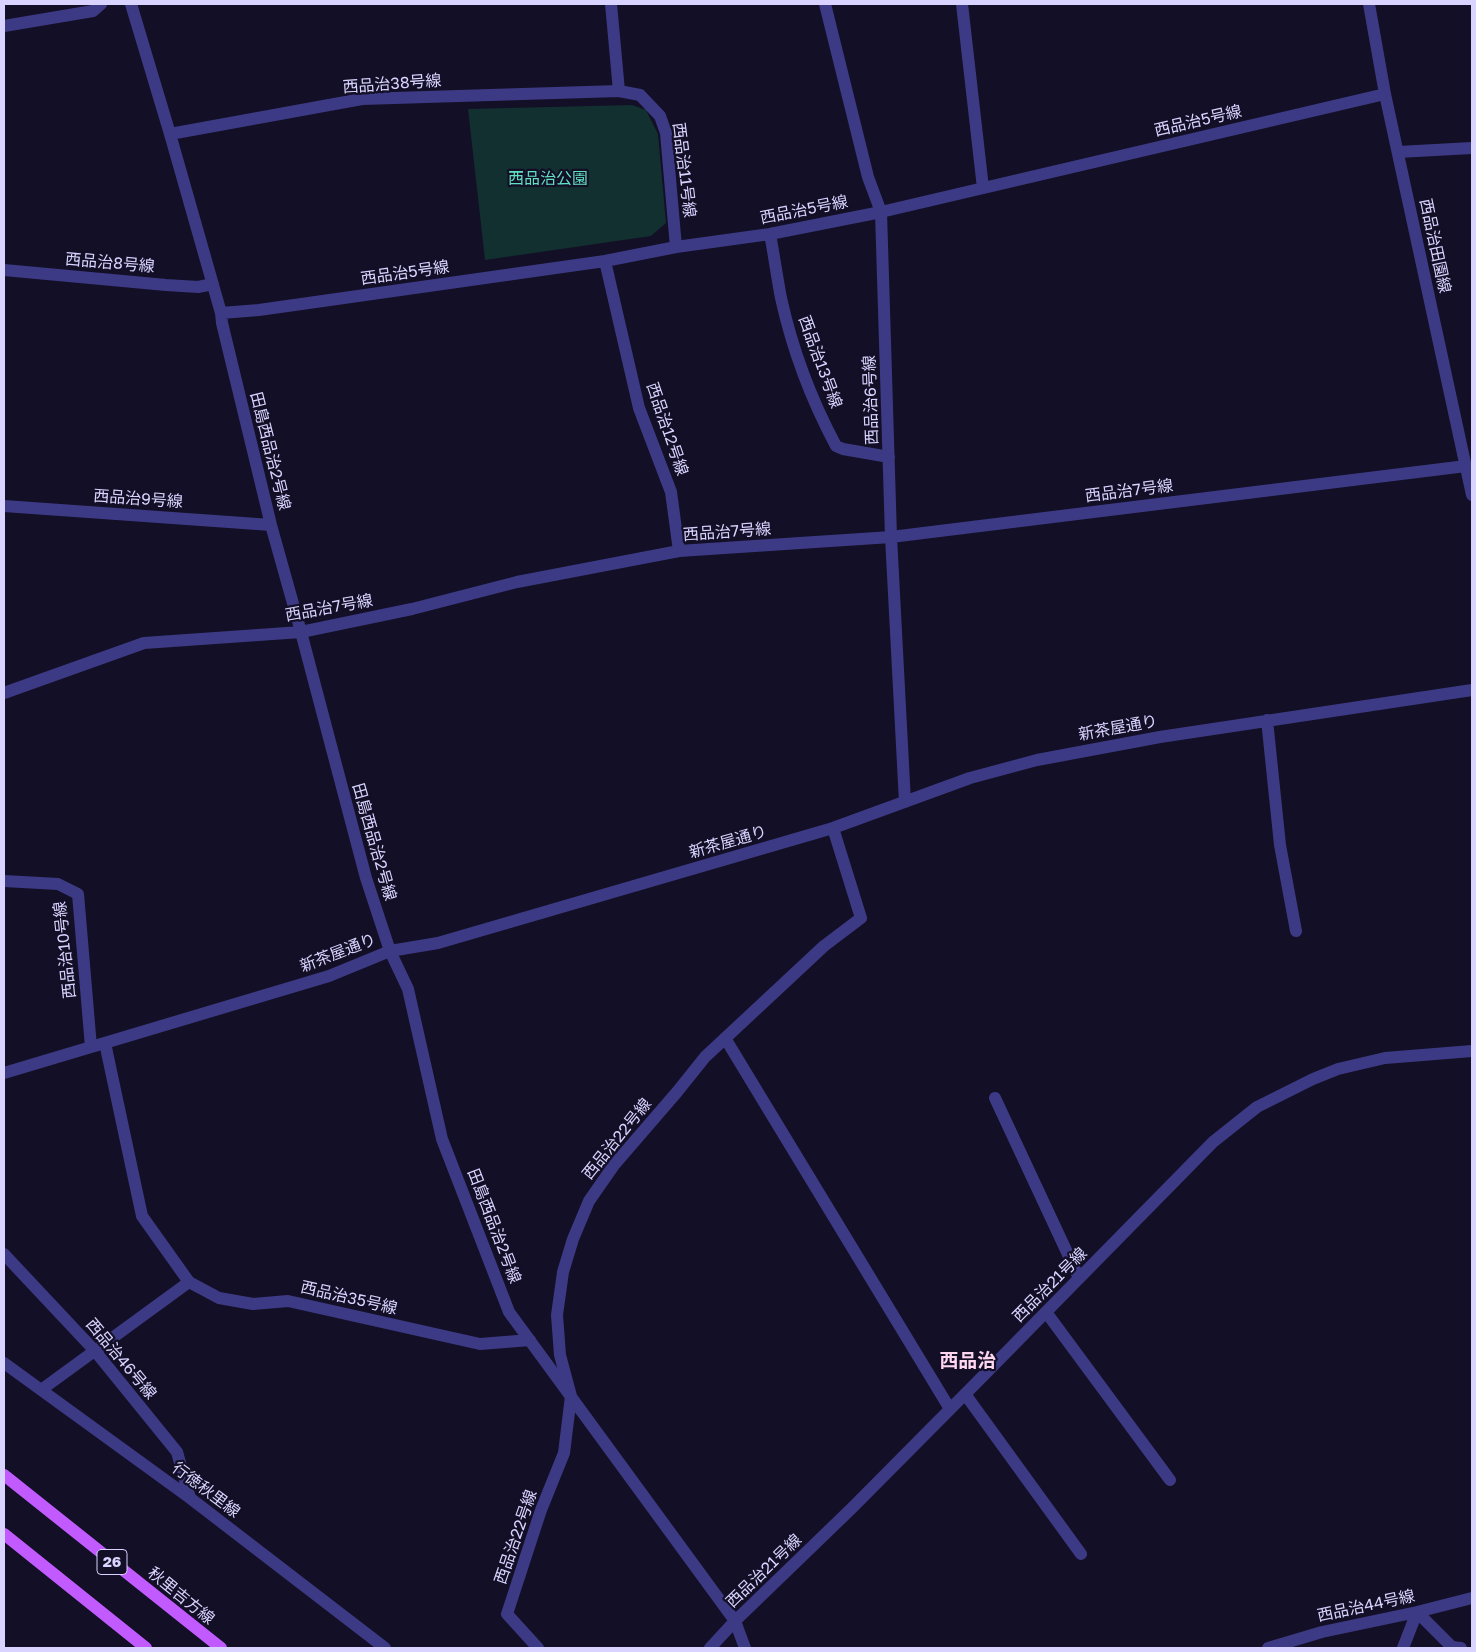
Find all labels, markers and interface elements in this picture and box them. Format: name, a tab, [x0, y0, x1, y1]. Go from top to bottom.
street label: 西品治38号線	[342, 71, 442, 97]
street label: 西品治5号線	[1152, 102, 1244, 140]
street label: 西品治11号線	[669, 121, 699, 219]
park label: 西品治公園	[508, 169, 588, 189]
street label: 西品治5号線	[758, 192, 850, 228]
street label: 西品治田園線	[1416, 197, 1454, 295]
street label: 西品治8号線	[64, 250, 156, 276]
street label: 西品治5号線	[359, 257, 451, 289]
street label: 西品治13号線	[794, 313, 846, 411]
street label: 西品治6号線	[860, 355, 882, 445]
street label: 西品治12号線	[642, 380, 692, 478]
street label: 田島西品治2号線	[246, 390, 294, 512]
street label: 西品治7号線	[1084, 476, 1174, 506]
street label: 西品治9号線	[93, 486, 183, 512]
street label: 西品治7号線	[682, 519, 772, 545]
street label: 西品治7号線	[284, 591, 374, 625]
street label: 新茶屋通り	[1077, 712, 1159, 744]
street label: 田島西品治2号線	[348, 781, 400, 903]
street label: 新茶屋通り	[687, 822, 769, 862]
street label: 西品治10号線	[50, 900, 80, 1000]
street label: 新茶屋通り	[297, 930, 379, 976]
street label: 西品治22号線	[579, 1095, 655, 1183]
street label: 田島西品治2号線	[463, 1166, 525, 1286]
street label: 西品治21号線	[1009, 1244, 1091, 1326]
street label: 西品治35号線	[299, 1278, 399, 1318]
street label: 西品治46号線	[82, 1315, 160, 1403]
district label: 西品治	[940, 1350, 996, 1372]
street label: 行徳秋里線	[168, 1458, 244, 1522]
street label: 西品治22号線	[491, 1487, 541, 1587]
street label: 西品治21号線	[722, 1530, 806, 1612]
road number: 26	[97, 1550, 127, 1574]
street label: 秋里吉方線	[144, 1563, 218, 1629]
street label: 西品治44号線	[1315, 1586, 1417, 1626]

